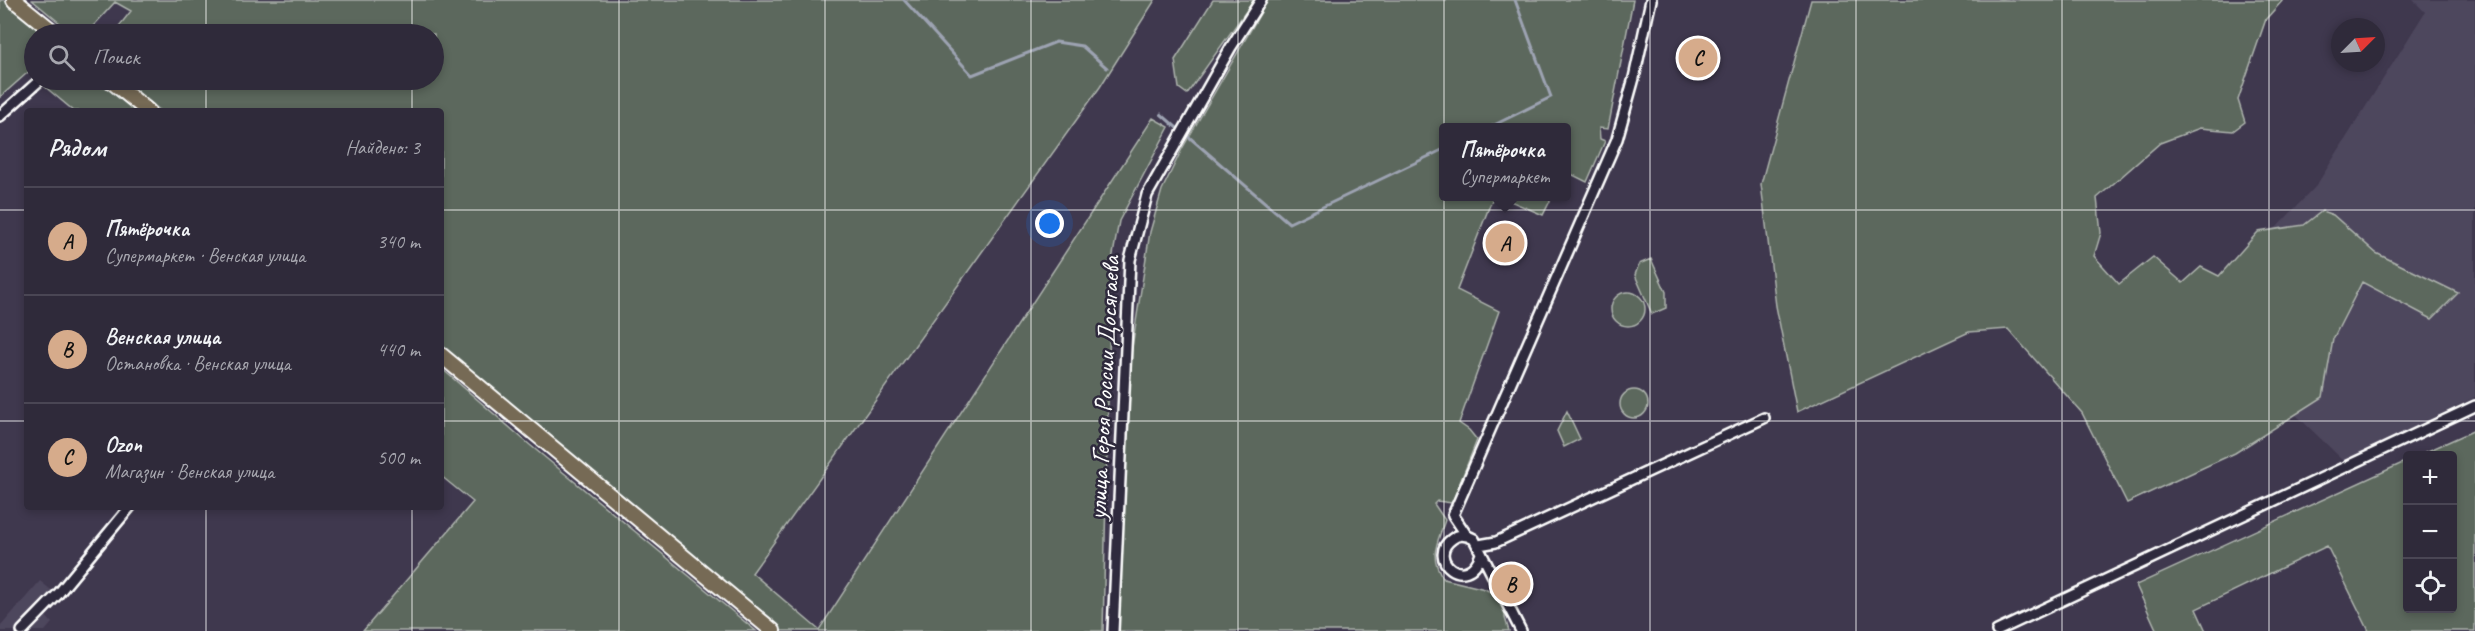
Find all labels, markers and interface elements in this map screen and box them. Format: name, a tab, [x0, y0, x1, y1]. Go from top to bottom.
north arrow	[2331, 18, 2385, 72]
search box	[24, 24, 444, 90]
pin: C	[1678, 36, 1718, 80]
icon: search	[45, 41, 78, 74]
text: Поиск	[93, 43, 139, 71]
popup	[1439, 123, 1571, 201]
text: Рядом	[48, 131, 106, 164]
text: Найдено: 3	[345, 135, 420, 160]
text: Пятёрочка	[1460, 136, 1545, 164]
text: Супермаркет	[1460, 164, 1550, 189]
your location	[1035, 209, 1064, 238]
text: Пятёрочка	[105, 215, 189, 243]
pin: A	[1486, 220, 1524, 266]
text: A	[62, 229, 73, 254]
text: 340 m	[377, 229, 420, 254]
text: Супермаркет · Венская улица	[105, 243, 305, 268]
street label: улица Героя России Досягаева	[1081, 254, 1127, 523]
text: Венская улица	[105, 323, 220, 351]
text: B	[62, 337, 73, 362]
text: 440 m	[377, 337, 420, 362]
text: Остановка · Венская улица	[105, 351, 291, 376]
text: Ozon	[105, 431, 142, 459]
text: C	[63, 445, 72, 470]
text: 500 m	[377, 445, 420, 470]
map controls	[2403, 451, 2457, 613]
button: +	[2403, 451, 2457, 505]
text: Магазин · Венская улица	[105, 459, 274, 484]
button: −	[2403, 505, 2457, 559]
button: locate	[2403, 559, 2457, 613]
pin: B	[1492, 562, 1530, 606]

